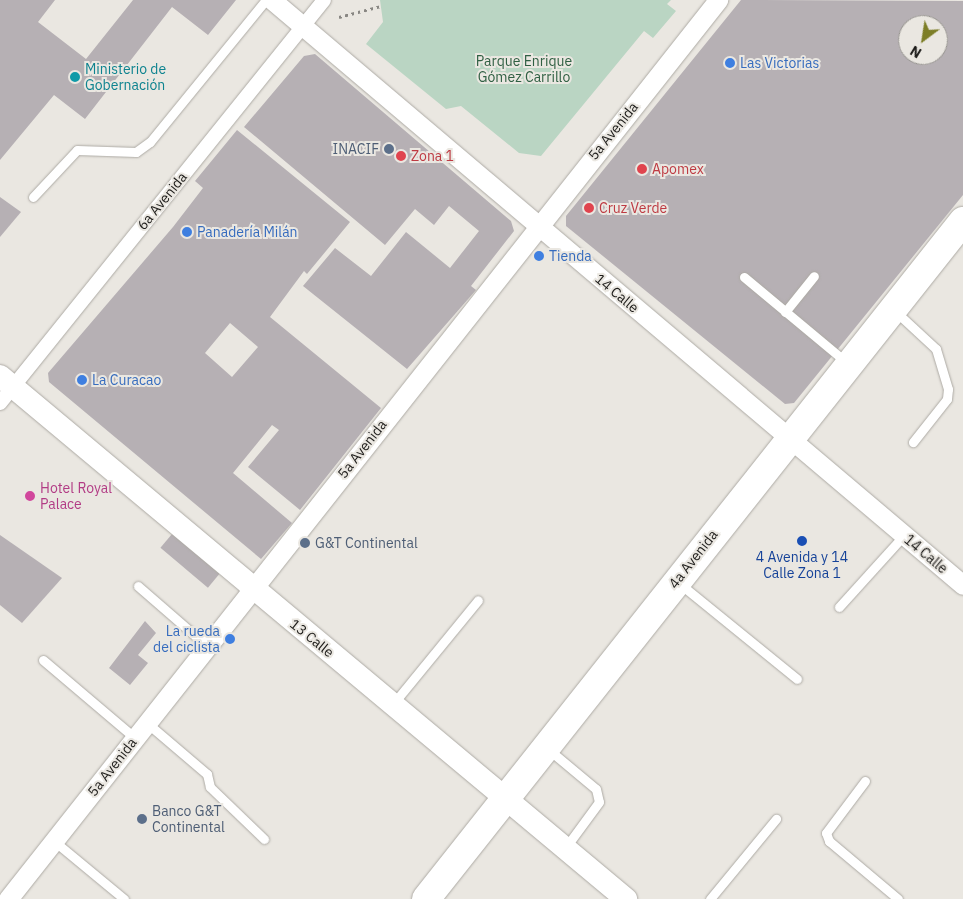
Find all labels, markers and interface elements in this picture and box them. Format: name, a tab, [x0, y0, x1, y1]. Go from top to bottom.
north arrow	[898, 15, 948, 65]
text: N	[907, 42, 925, 62]
park label: Parque Enrique Gómez Carrillo	[476, 53, 572, 85]
place label: Las Victorias	[740, 55, 819, 71]
marker: Las Victorias	[724, 57, 736, 69]
place label: Ministerio de Gobernación	[85, 61, 166, 94]
marker: Ministerio de Gobernación	[69, 71, 81, 83]
street label: 5a Avenida	[585, 99, 641, 163]
place label: INACIF	[333, 141, 379, 157]
marker: INACIF	[383, 143, 395, 155]
place label: Zona 1	[411, 148, 454, 164]
marker: Zona 1	[395, 150, 407, 162]
place label: Apomex	[652, 161, 704, 177]
marker: Apomex	[636, 163, 648, 175]
street label: 6a Avenida	[134, 169, 190, 233]
place label: Cruz Verde	[599, 200, 667, 216]
marker: Cruz Verde	[583, 202, 595, 214]
place label: Panadería Milán	[197, 224, 298, 240]
marker: Panadería Milán	[181, 226, 193, 238]
place label: Tienda	[549, 248, 592, 264]
marker: Tienda	[533, 250, 545, 262]
street label: 14 Calle	[592, 270, 642, 316]
place label: La Curacao	[92, 372, 161, 388]
marker: La Curacao	[76, 374, 88, 386]
street label: 5a Avenida	[334, 416, 390, 482]
place label: Hotel Royal Palace	[40, 480, 112, 512]
marker: Hotel Royal Palace	[24, 490, 36, 502]
street label: 4a Avenida	[665, 526, 721, 592]
street label: 14 Calle	[901, 531, 951, 577]
place label: G&T Continental	[315, 535, 418, 551]
marker: 4 Avenida y 14 Calle Zona 1	[796, 535, 808, 547]
marker: G&T Continental	[299, 537, 311, 549]
place label: 4 Avenida y 14 Calle Zona 1	[756, 549, 848, 582]
street label: 13 Calle	[287, 615, 337, 661]
place label: La rueda del ciclista	[153, 623, 220, 656]
marker: La rueda del ciclista	[224, 633, 236, 645]
street label: 5a Avenida	[84, 734, 140, 800]
place label: Banco G&T Continental	[152, 803, 225, 836]
marker: Banco G&T Continental	[136, 813, 148, 825]

